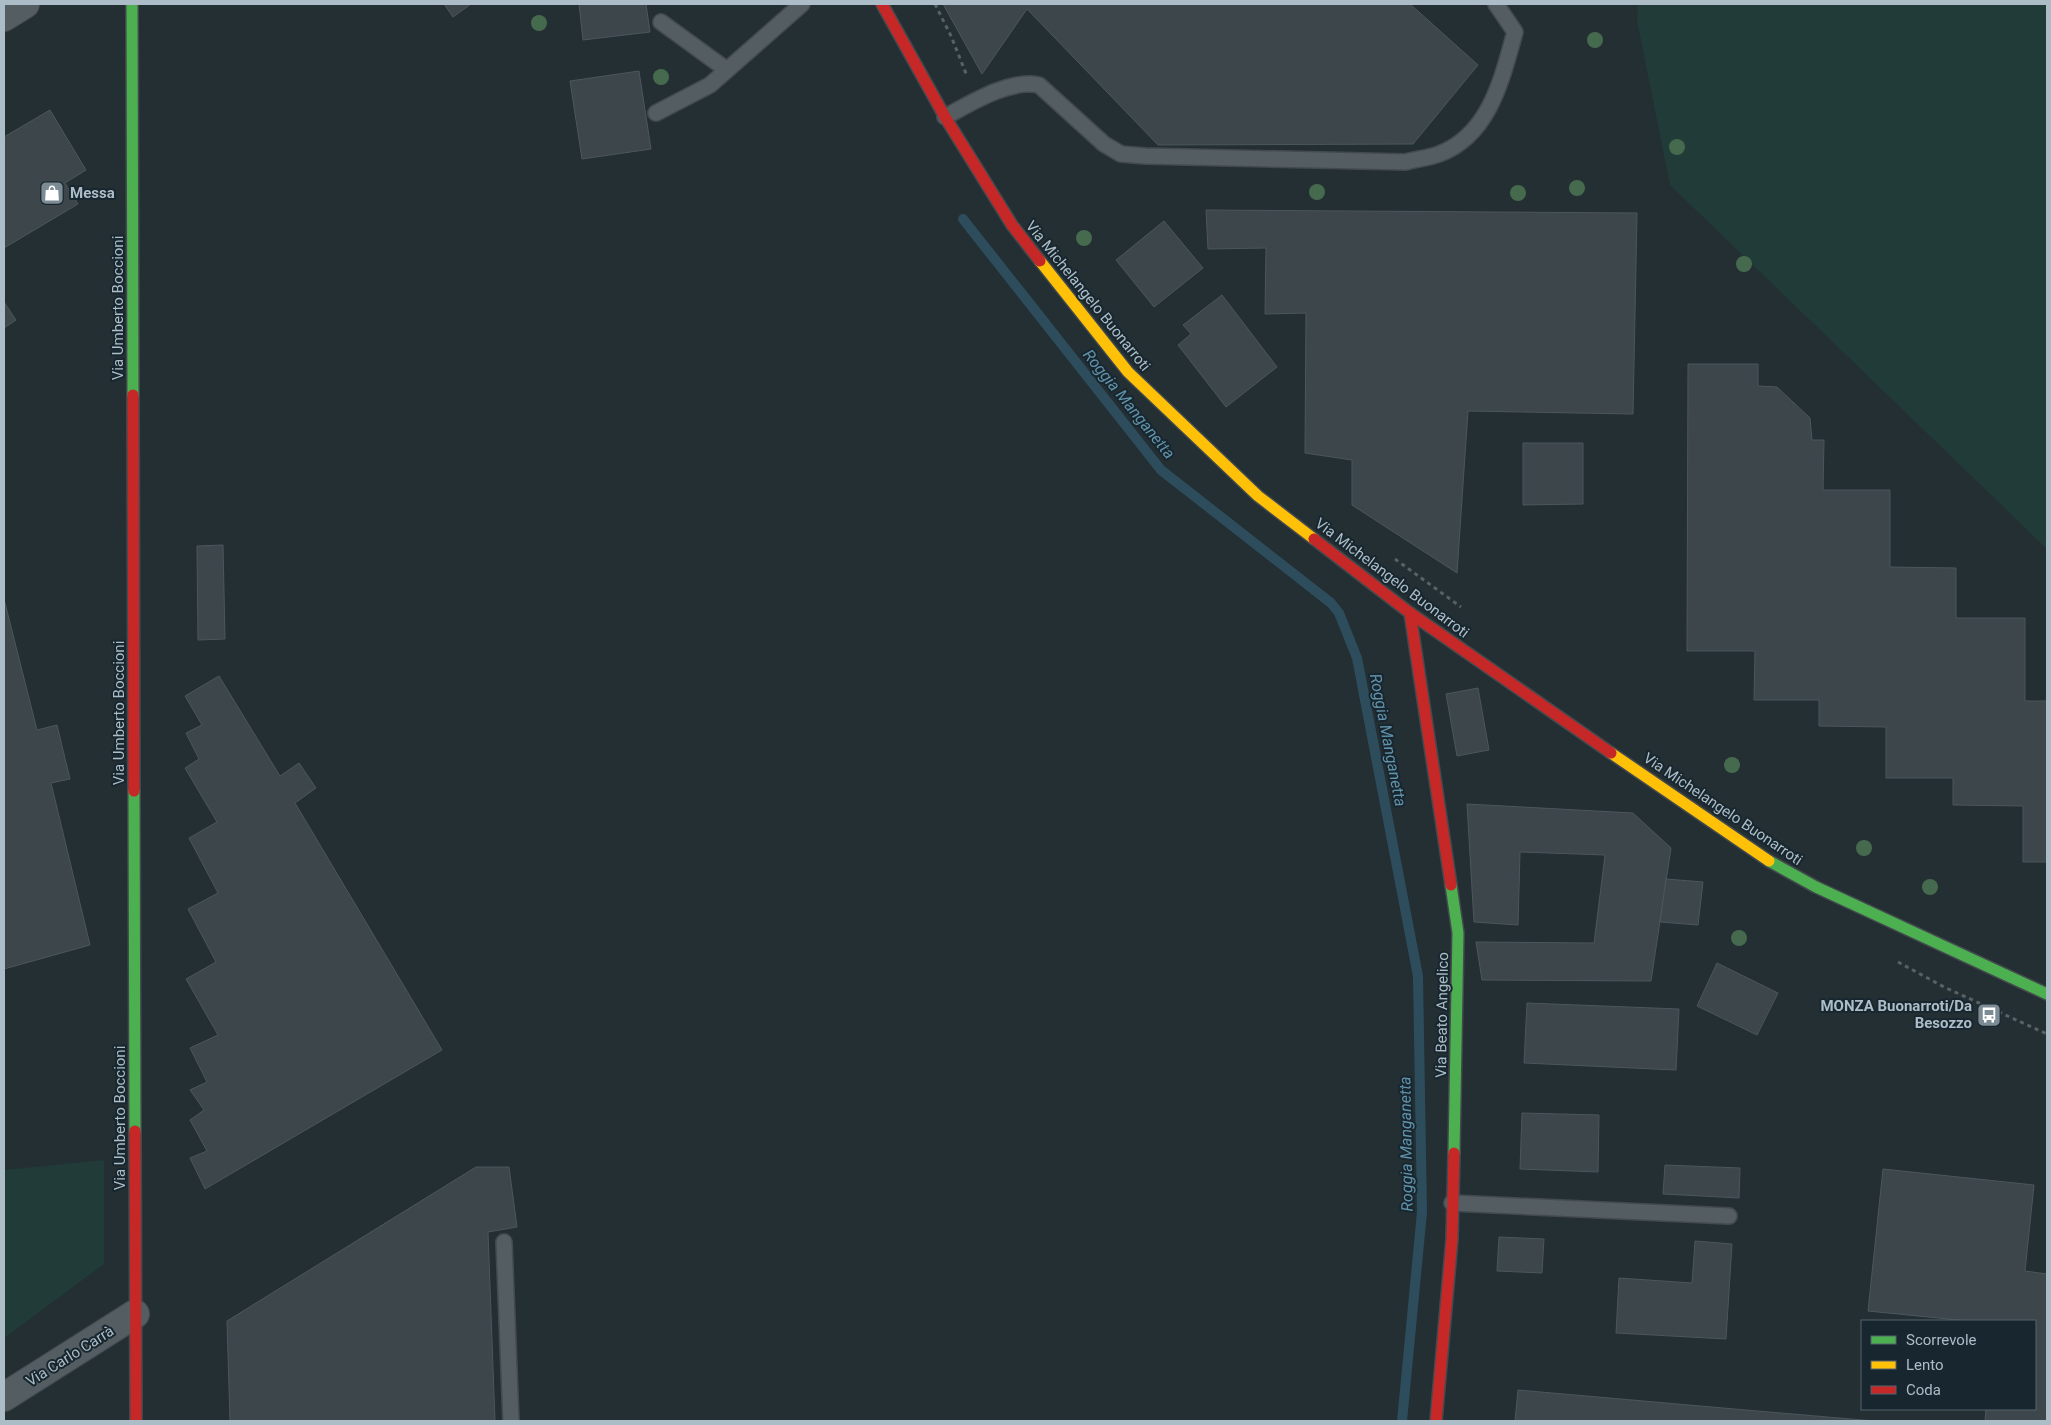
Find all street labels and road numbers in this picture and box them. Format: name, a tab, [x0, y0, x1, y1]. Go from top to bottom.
street label: Via Michelangelo Buonarroti	[1022, 217, 1154, 375]
street label: Via Umberto Boccioni	[109, 236, 127, 380]
street label: Via Michelangelo Buonarroti	[1311, 514, 1473, 642]
street label: Via Umberto Boccioni	[110, 641, 128, 785]
street label: Via Michelangelo Buonarroti	[1640, 749, 1806, 869]
street label: Via Beato Angelico	[1432, 952, 1452, 1078]
street label: Via Umberto Boccioni	[111, 1046, 129, 1190]
street label: Via Carlo Carrà	[23, 1322, 117, 1390]

